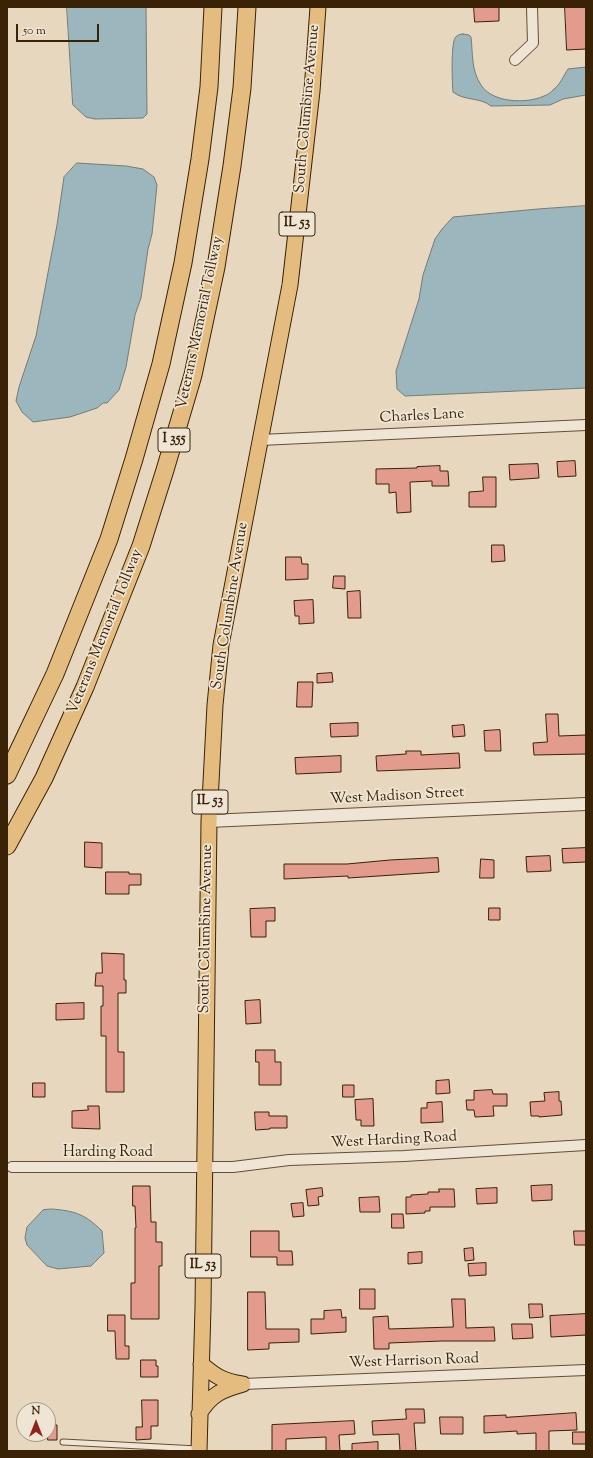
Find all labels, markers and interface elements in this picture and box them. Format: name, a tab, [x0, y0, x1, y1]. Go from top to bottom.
scale bar	[18, 16, 101, 42]
text: 50 m	[23, 22, 46, 40]
street label: South Columbine Avenue	[292, 24, 324, 194]
road number: IL 53	[279, 212, 315, 236]
street label: Veterans Memorial Tollway	[174, 235, 228, 411]
street label: Charles Lane	[379, 406, 465, 428]
road number: I 355	[158, 428, 190, 452]
street label: South Columbine Avenue	[209, 521, 253, 691]
street label: Veterans Memorial Tollway	[65, 547, 147, 717]
street label: West Madison Street	[329, 784, 465, 810]
road number: IL 53	[192, 790, 228, 814]
street label: South Columbine Avenue	[197, 844, 217, 1014]
street label: West Harding Road	[330, 1129, 458, 1153]
street label: Harding Road	[63, 1144, 153, 1162]
road number: IL 53	[185, 1254, 221, 1278]
street label: West Harrison Road	[349, 1351, 479, 1373]
north arrow	[16, 1402, 56, 1442]
text: N	[32, 1403, 40, 1419]

